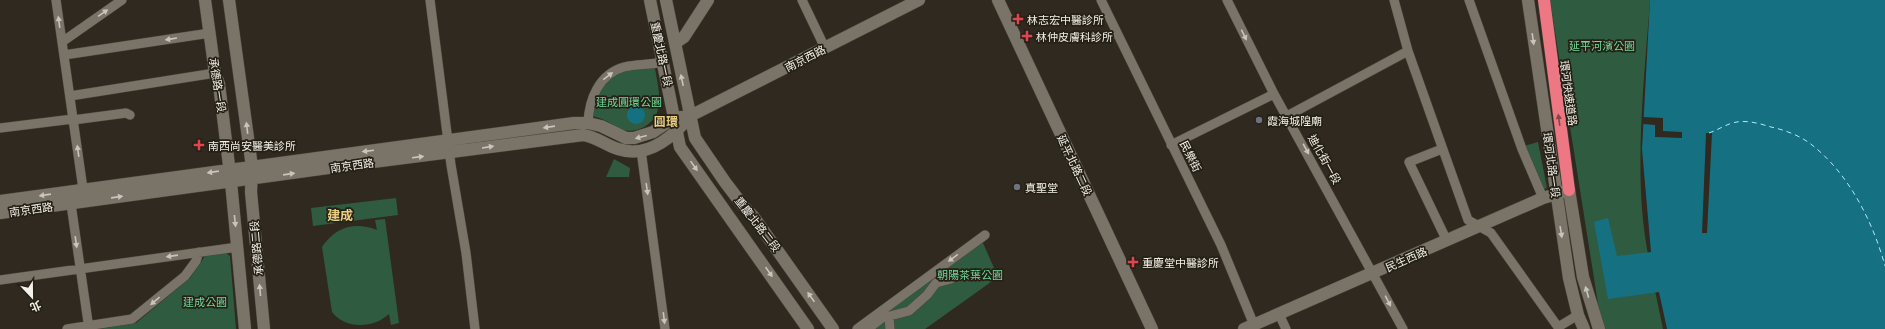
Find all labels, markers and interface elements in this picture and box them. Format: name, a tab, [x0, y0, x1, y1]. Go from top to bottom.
one-way arrow	[98, 9, 109, 17]
marker: 林志宏中醫診所	[1012, 13, 1024, 25]
place label: 林志宏中醫診所	[1027, 13, 1104, 26]
one-way arrow	[56, 16, 62, 28]
street label: 重慶北路一段	[649, 20, 675, 88]
marker: 林仲皮膚科診所	[1021, 30, 1033, 42]
place label: 林仲皮膚科診所	[1036, 30, 1113, 43]
one-way arrow	[1240, 30, 1247, 41]
one-way arrow	[1530, 33, 1536, 45]
one-way arrow	[165, 36, 177, 42]
park label: 延平河濱公園	[1569, 39, 1635, 52]
street label: 南京西路	[782, 42, 828, 74]
street label: 承德路一段	[207, 57, 229, 113]
street label: 環河快速道路	[1558, 59, 1580, 127]
one-way arrow	[603, 72, 614, 80]
one-way arrow	[679, 73, 685, 86]
park label: 建成圓環公園	[596, 95, 662, 108]
district label: 圓環	[654, 114, 678, 128]
place label: 霞海城隍廟	[1267, 114, 1322, 127]
one-way arrow	[1556, 114, 1562, 127]
marker: 霞海城隍廟	[1254, 115, 1264, 125]
one-way arrow	[244, 122, 250, 134]
one-way arrow	[543, 124, 555, 130]
street label: 環河北路一段	[1541, 131, 1563, 199]
street label: 延平北路二段	[1055, 132, 1095, 198]
street label: 迪化街一段	[1306, 132, 1344, 186]
one-way arrow	[634, 134, 647, 140]
street label: 民樂街	[1178, 138, 1204, 174]
marker: 南西尚安醫美診所	[193, 139, 205, 151]
place label: 南西尚安醫美診所	[208, 139, 296, 152]
one-way arrow	[482, 144, 494, 150]
one-way arrow	[1302, 144, 1309, 155]
one-way arrow	[75, 145, 81, 157]
one-way arrow	[362, 148, 374, 154]
one-way arrow	[412, 153, 424, 160]
street label: 南京西路	[329, 156, 375, 174]
one-way arrow	[690, 161, 698, 172]
one-way arrow	[207, 169, 219, 175]
one-way arrow	[283, 171, 295, 177]
place label: 真聖堂	[1025, 181, 1058, 194]
marker: 真聖堂	[1012, 182, 1022, 192]
one-way arrow	[644, 183, 650, 195]
one-way arrow	[39, 191, 51, 198]
one-way arrow	[111, 194, 123, 201]
street label: 重慶北路二段	[733, 194, 783, 254]
street label: 南京西路	[8, 200, 54, 218]
district label: 建成	[327, 207, 353, 223]
one-way arrow	[232, 215, 238, 227]
street label: 承德路二段	[247, 220, 265, 276]
one-way arrow	[1558, 226, 1564, 238]
one-way arrow	[73, 236, 79, 248]
street label: 民生西路	[1383, 244, 1429, 274]
one-way arrow	[166, 253, 178, 259]
one-way arrow	[948, 254, 959, 262]
marker: 重慶堂中醫診所	[1127, 256, 1139, 268]
place label: 重慶堂中醫診所	[1142, 256, 1219, 269]
one-way arrow	[765, 267, 773, 278]
park label: 朝陽茶葉公園	[937, 268, 1003, 281]
north arrow	[12, 277, 52, 317]
one-way arrow	[257, 284, 263, 296]
one-way arrow	[1584, 286, 1590, 298]
one-way arrow	[807, 292, 815, 302]
park label: 建成公園	[183, 295, 227, 308]
one-way arrow	[1385, 295, 1391, 307]
one-way arrow	[149, 296, 160, 305]
text: 北	[28, 299, 43, 315]
one-way arrow	[661, 312, 667, 324]

